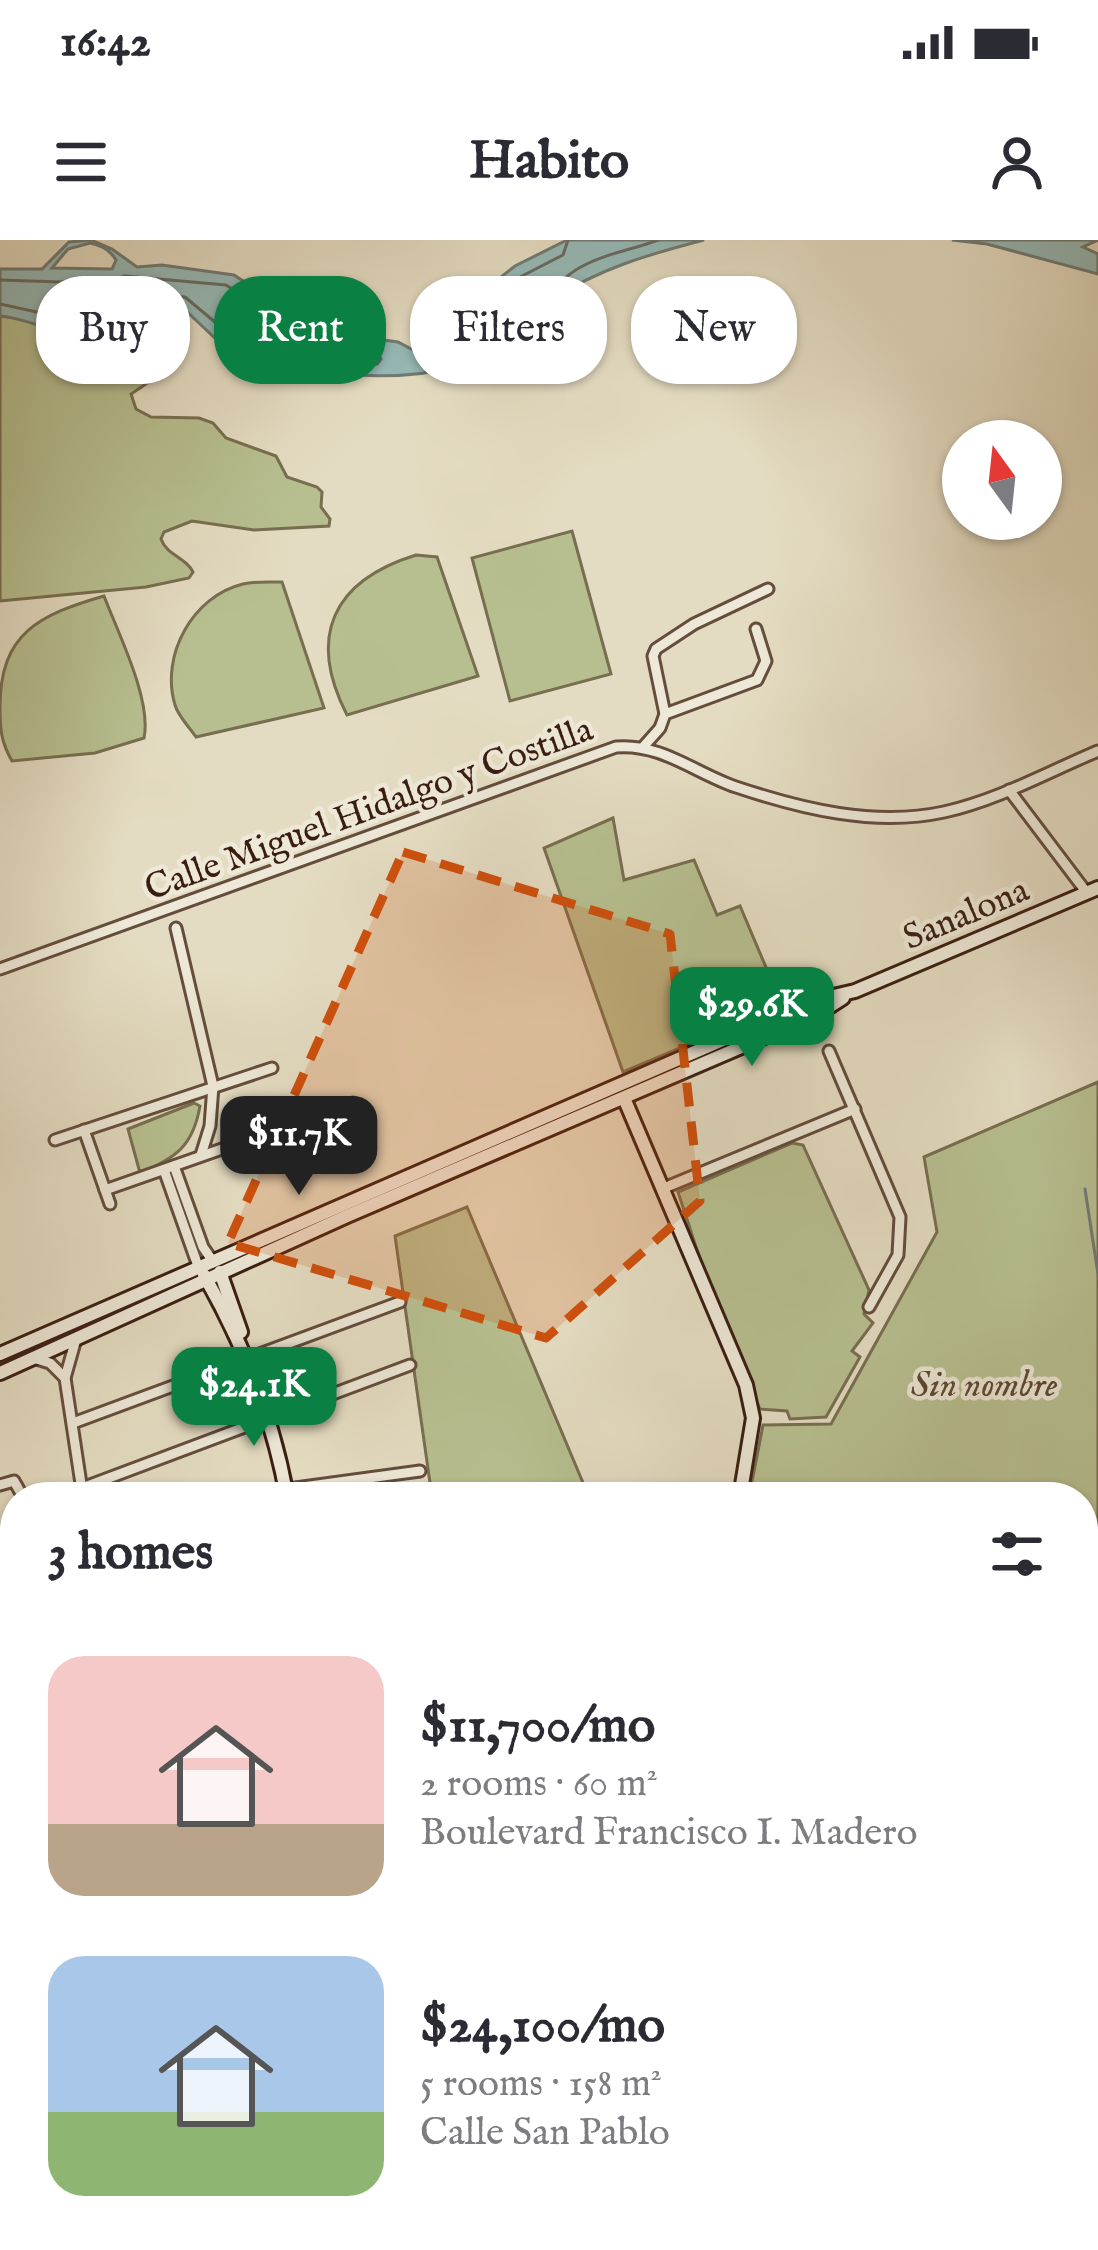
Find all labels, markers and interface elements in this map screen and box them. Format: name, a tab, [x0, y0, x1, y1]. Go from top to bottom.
text: 16:42	[60, 14, 151, 71]
text: Habito	[469, 128, 629, 197]
icon: menu	[48, 129, 114, 195]
icon: person	[984, 129, 1050, 195]
chip: Buy	[36, 276, 190, 384]
chip: Rent	[214, 276, 386, 384]
chip: Filters	[410, 276, 607, 384]
chip: New	[631, 276, 797, 384]
north arrow	[942, 420, 1062, 540]
map controls	[942, 420, 1062, 540]
street label: Calle Miguel Hidalgo y Costilla	[139, 707, 600, 912]
street label: Sanalona	[896, 868, 1037, 962]
pin: $29.6K	[654, 967, 850, 1069]
text: $29.6K	[697, 981, 807, 1030]
pin: $11.7K	[201, 1096, 397, 1198]
text: $11.7K	[247, 1110, 351, 1159]
pin: $24.1K	[156, 1347, 352, 1449]
text: $24.1K	[199, 1361, 309, 1410]
park label: Sin nombre	[911, 1363, 1057, 1409]
icon: filters	[984, 1521, 1050, 1587]
text: 3 homes	[48, 1522, 213, 1587]
text: $11,700/mo	[420, 1695, 655, 1760]
icon: home	[144, 1704, 288, 1848]
text: 2 rooms · 60 m²	[420, 1760, 658, 1809]
text: Boulevard Francisco I. Madero	[420, 1809, 918, 1858]
text: $24,100/mo	[420, 1995, 665, 2060]
icon: home	[144, 2004, 288, 2148]
text: 5 rooms · 158 m²	[420, 2060, 662, 2109]
text: Calle San Pablo	[420, 2109, 670, 2158]

